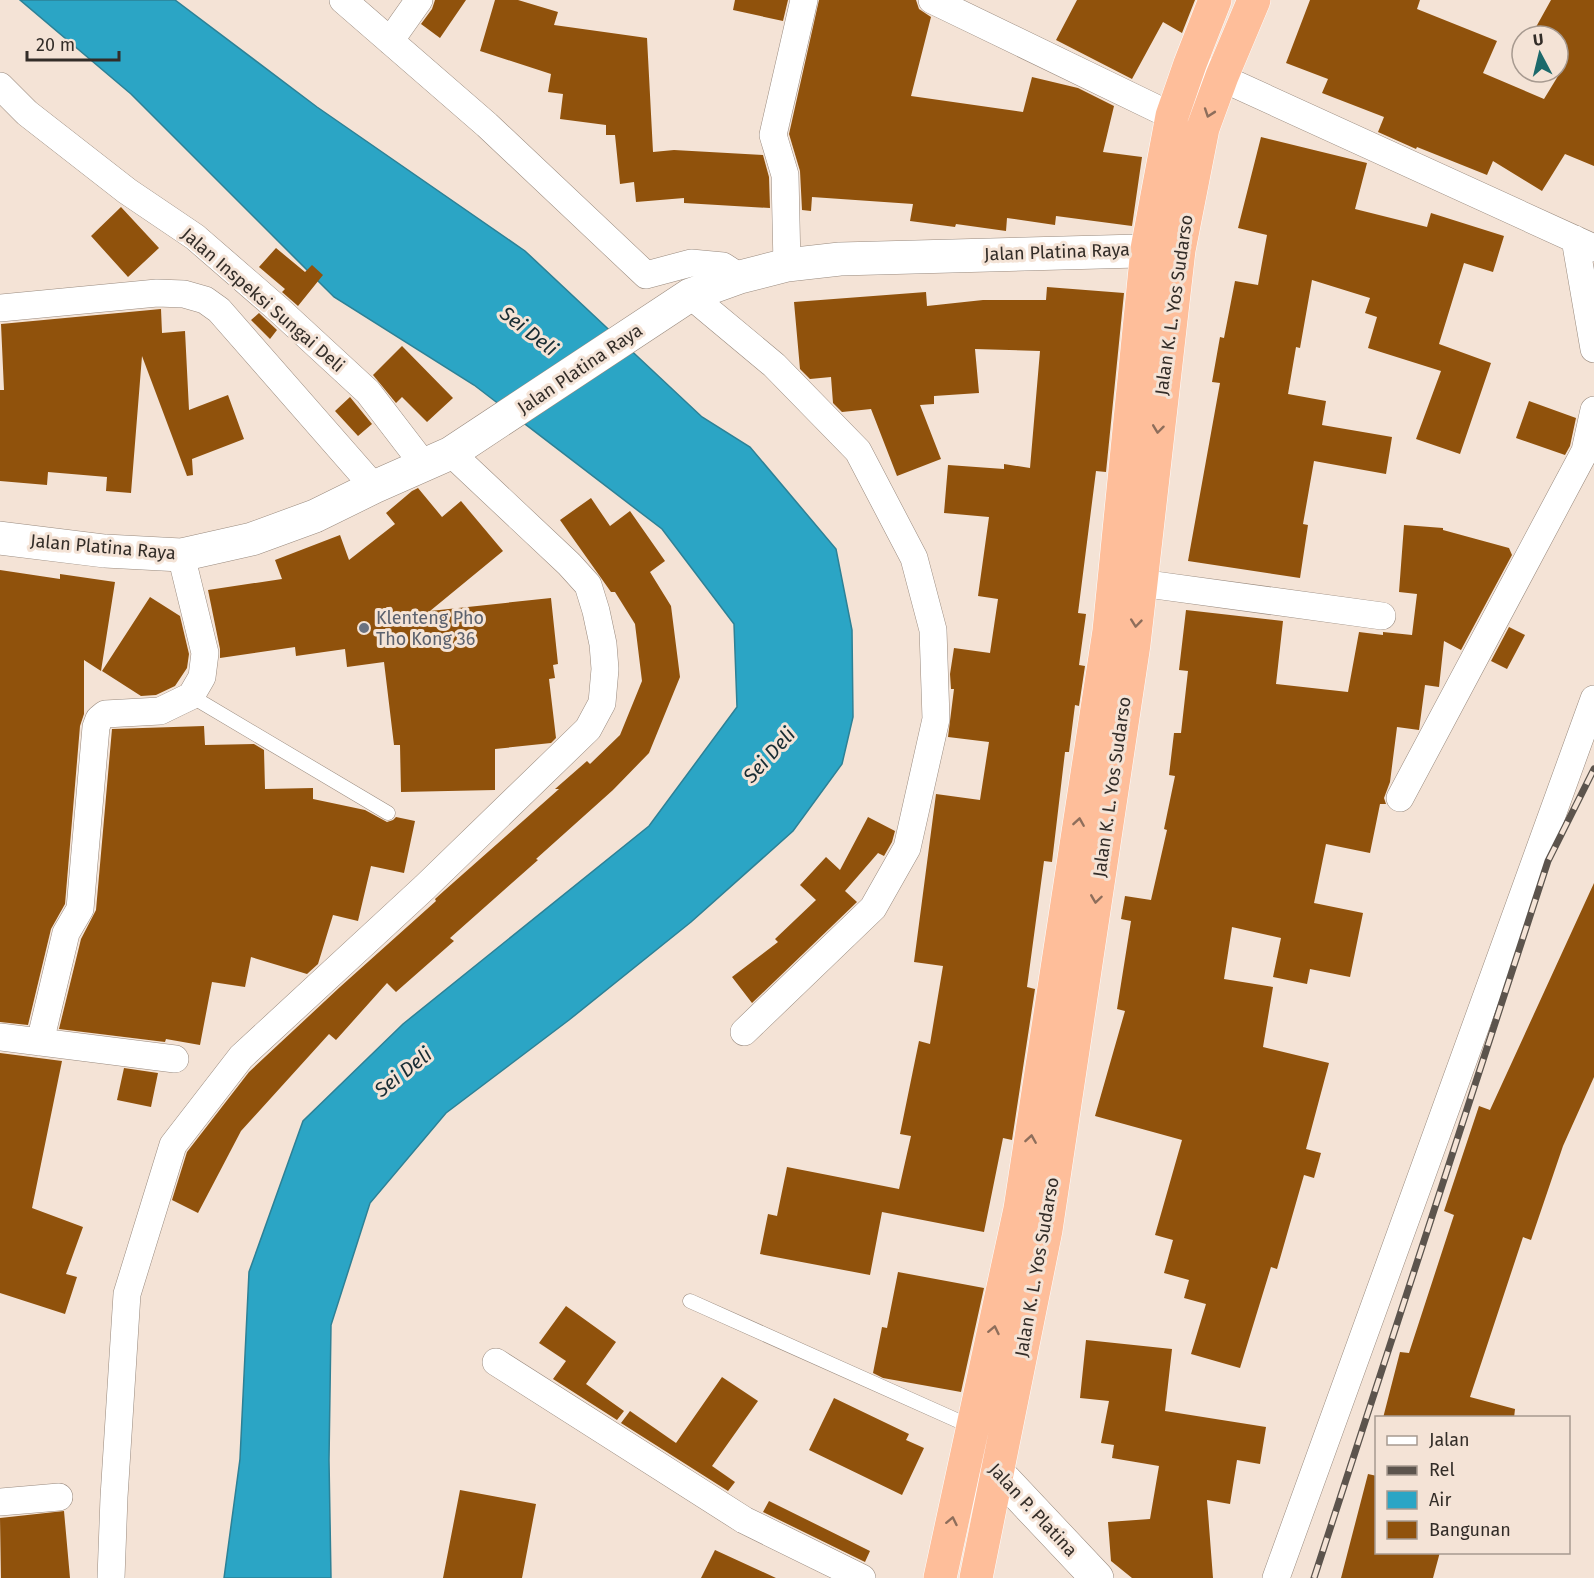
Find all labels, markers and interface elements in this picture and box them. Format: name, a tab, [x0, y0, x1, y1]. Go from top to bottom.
scale bar	[27, 24, 118, 62]
north arrow	[1510, 24, 1570, 84]
text: U	[1532, 30, 1545, 50]
text: 20 m	[36, 34, 75, 56]
one-way arrow	[1203, 107, 1216, 118]
street label: Jalan K. L. Yos Sudarso	[1150, 213, 1198, 397]
street label: Jalan Inspeksi Sungai Deli	[177, 223, 349, 377]
street label: Jalan Platina Raya	[984, 238, 1130, 266]
water label: Sei Deli	[495, 301, 563, 361]
street label: Jalan Platina Raya	[513, 319, 647, 419]
one-way arrow	[1152, 424, 1164, 434]
street label: Jalan Platina Raya	[29, 530, 177, 564]
place label: Klenteng Pho Tho Kong 36	[376, 607, 484, 650]
one-way arrow	[1130, 618, 1143, 627]
marker: Klenteng Pho Tho Kong 36	[357, 621, 371, 635]
street label: Jalan K. L. Yos Sudarso	[1088, 695, 1136, 879]
water label: Sei Deli	[737, 722, 800, 788]
one-way arrow	[1073, 817, 1085, 826]
one-way arrow	[1090, 894, 1102, 903]
water label: Sei Deli	[369, 1042, 437, 1102]
one-way arrow	[1025, 1134, 1037, 1144]
street label: Jalan K. L. Yos Sudarso	[1010, 1175, 1064, 1359]
one-way arrow	[986, 1325, 999, 1335]
legend	[1375, 1416, 1570, 1554]
text: Jalan	[1429, 1429, 1470, 1451]
street label: Jalan P. Platina	[984, 1459, 1082, 1561]
text: Rel	[1429, 1459, 1455, 1481]
text: Air	[1429, 1489, 1451, 1511]
one-way arrow	[945, 1516, 958, 1526]
text: Bangunan	[1429, 1519, 1511, 1541]

